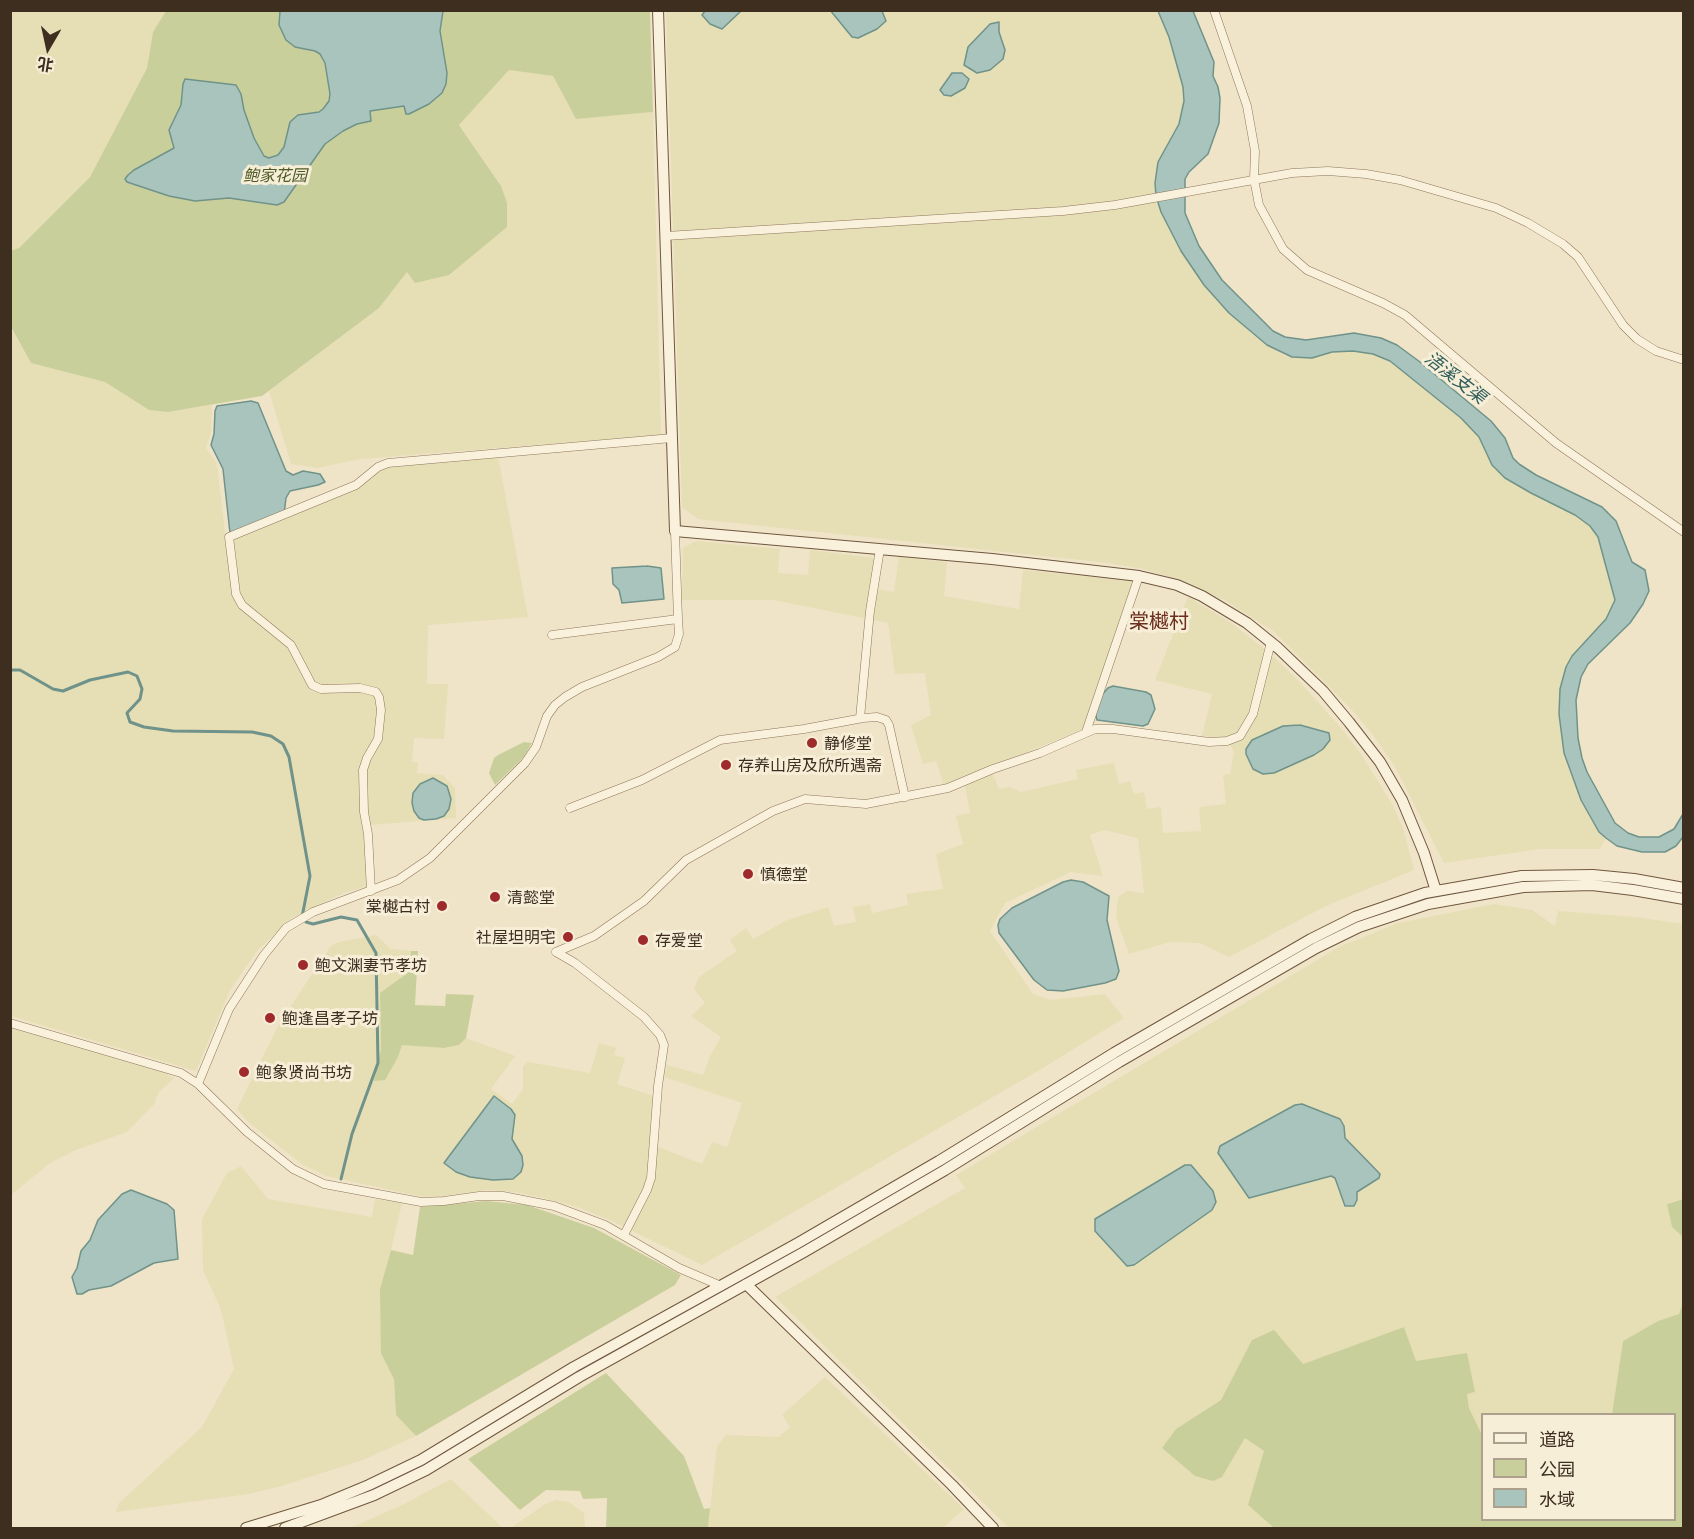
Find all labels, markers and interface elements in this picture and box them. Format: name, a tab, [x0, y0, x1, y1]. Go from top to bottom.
north arrow	[18, 18, 78, 78]
text: 北	[35, 53, 55, 79]
park label: 鲍家花园	[243, 165, 307, 185]
water label: 浯溪支渠	[1421, 346, 1491, 408]
district label: 棠樾村	[1129, 608, 1189, 632]
place label: 静修堂	[824, 733, 872, 753]
marker: 静修堂	[805, 736, 819, 750]
place label: 存养山房及欣所遇斋	[738, 755, 882, 775]
marker: 存养山房及欣所遇斋	[719, 758, 733, 772]
place label: 慎德堂	[760, 864, 808, 884]
marker: 慎德堂	[741, 867, 755, 881]
place label: 清懿堂	[507, 887, 555, 907]
marker: 清懿堂	[488, 890, 502, 904]
place label: 棠樾古村	[366, 896, 430, 916]
marker: 棠樾古村	[435, 899, 449, 913]
place label: 社屋坦明宅	[476, 927, 556, 947]
marker: 社屋坦明宅	[561, 930, 575, 944]
place label: 存爱堂	[655, 930, 703, 950]
marker: 存爱堂	[636, 933, 650, 947]
place label: 鲍文渊妻节孝坊	[315, 955, 427, 975]
marker: 鲍文渊妻节孝坊	[296, 958, 310, 972]
place label: 鲍逢昌孝子坊	[282, 1008, 378, 1028]
marker: 鲍逢昌孝子坊	[263, 1011, 277, 1025]
place label: 鲍象贤尚书坊	[256, 1062, 352, 1082]
marker: 鲍象贤尚书坊	[237, 1065, 251, 1079]
legend	[1481, 1413, 1676, 1521]
text: 道路	[1539, 1425, 1575, 1451]
text: 公园	[1539, 1455, 1575, 1481]
text: 水域	[1539, 1485, 1575, 1511]

